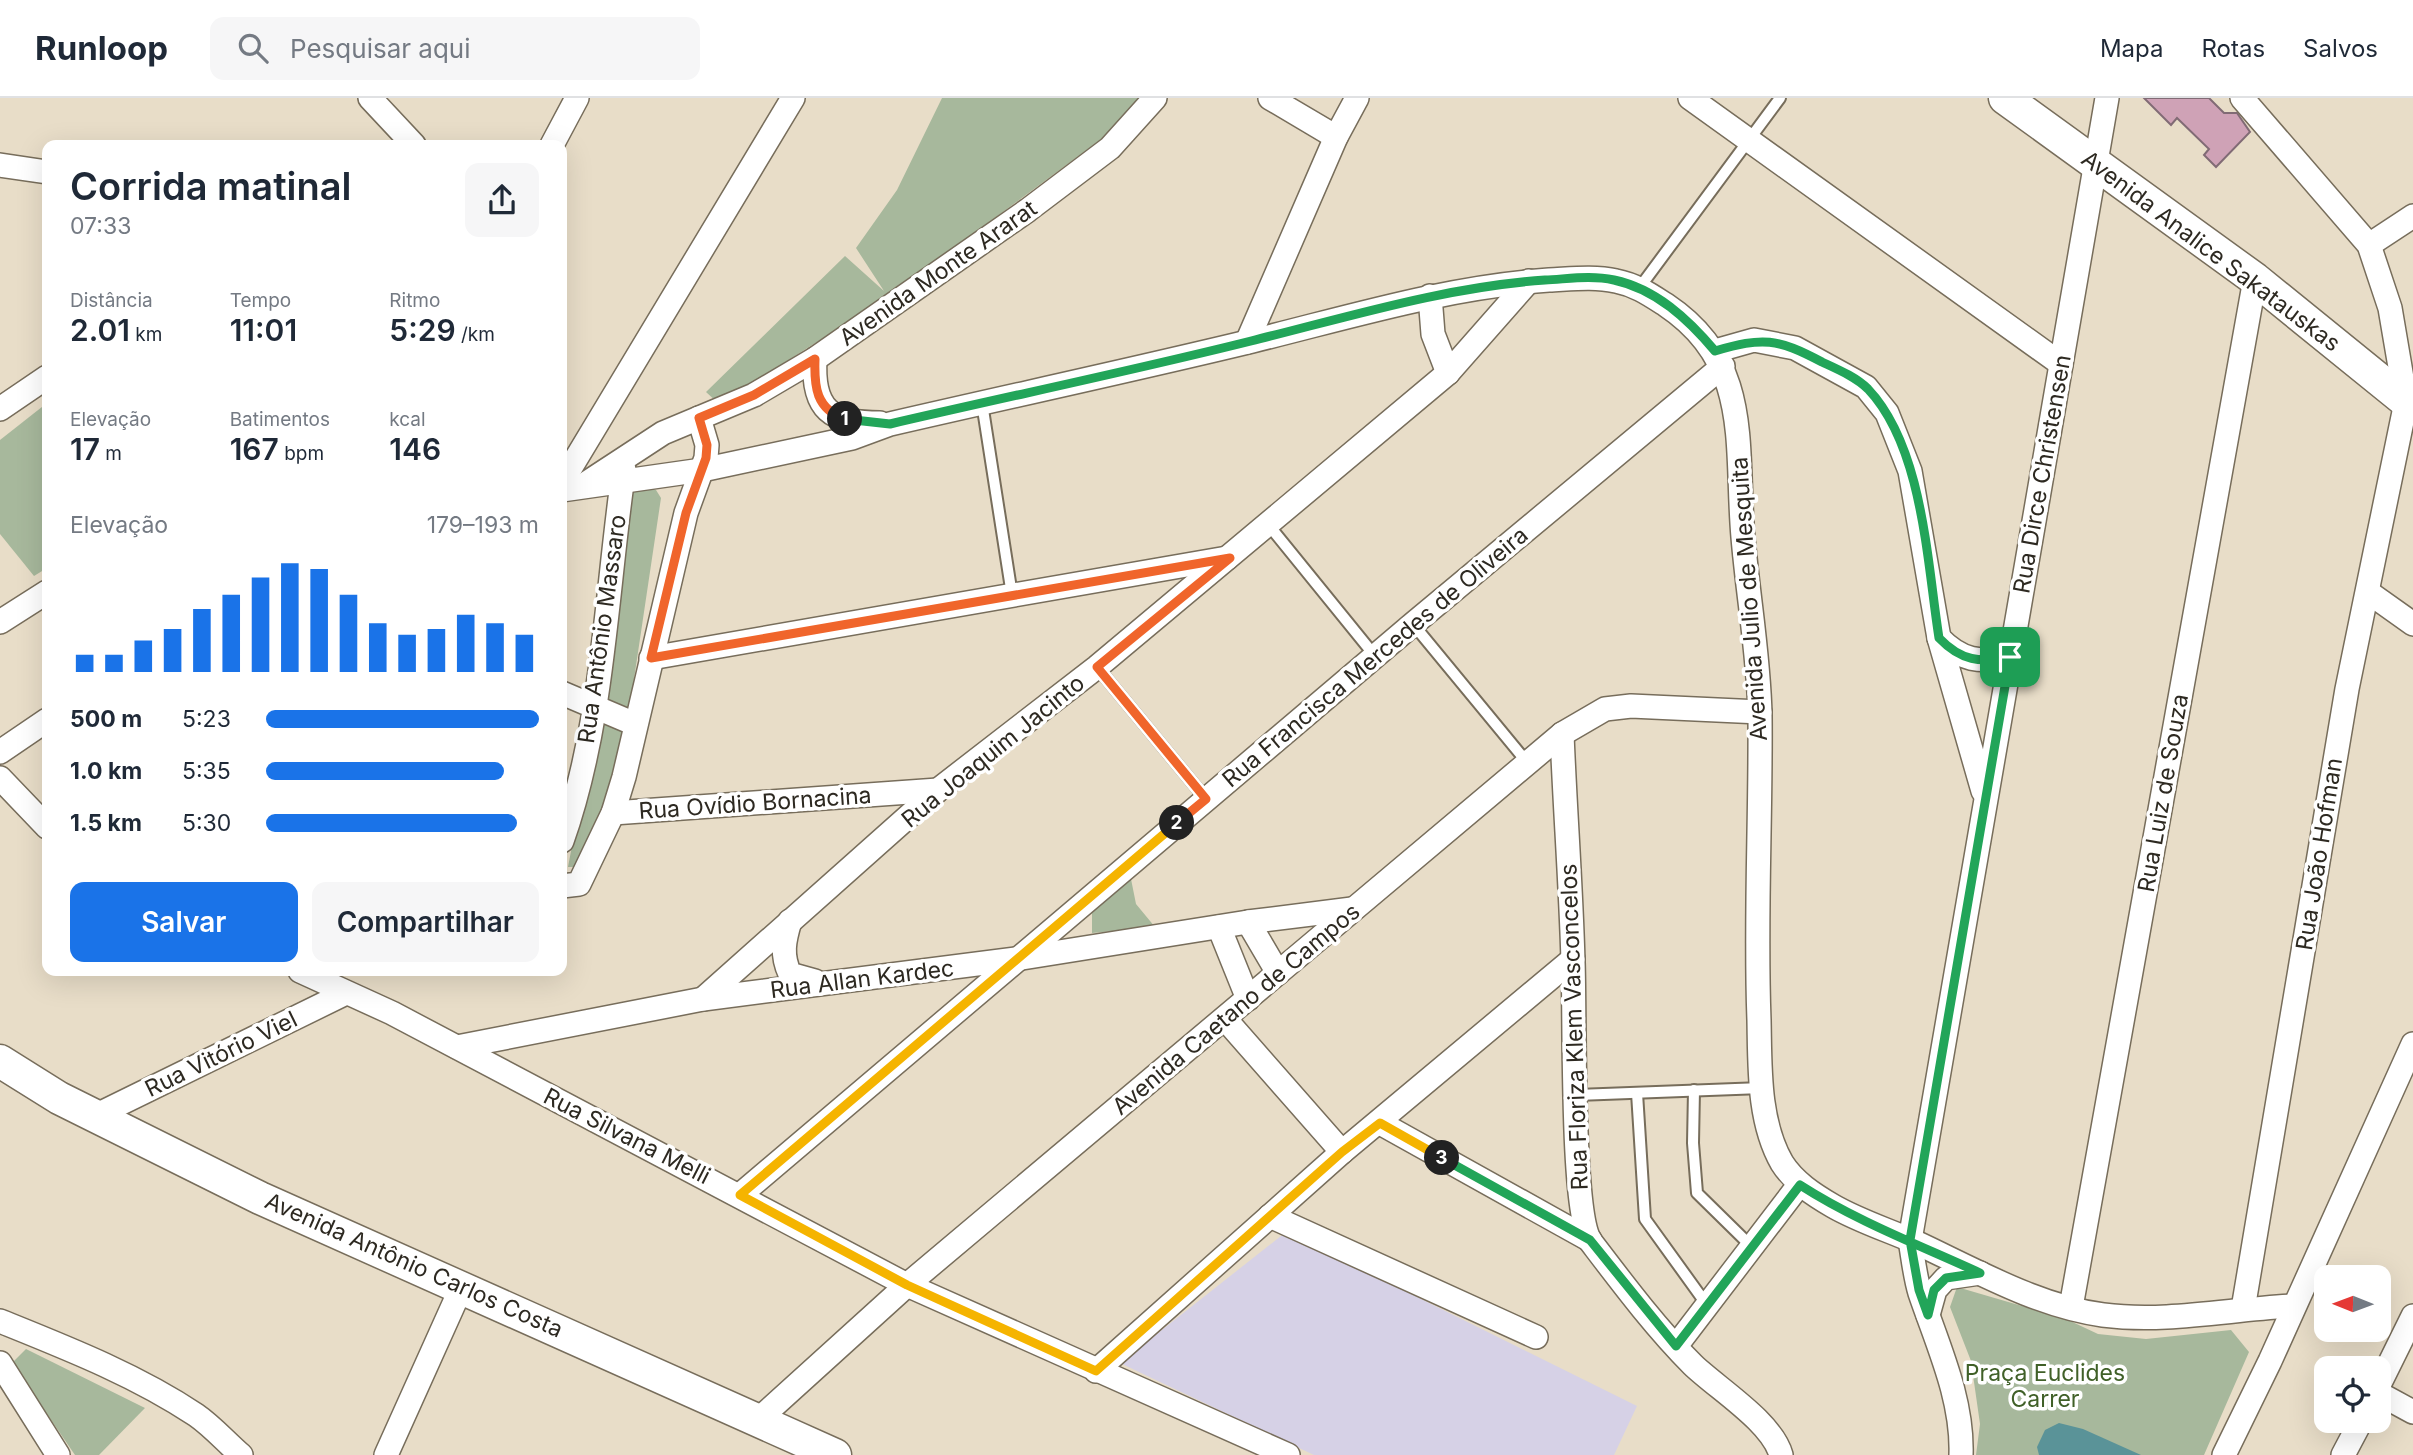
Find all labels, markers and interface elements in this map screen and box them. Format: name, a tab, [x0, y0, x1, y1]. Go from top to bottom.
search box	[210, 17, 700, 80]
text: Runloop	[35, 28, 168, 68]
icon: search	[234, 29, 272, 67]
text: Pesquisar aqui	[290, 33, 471, 64]
text: Mapa	[2100, 34, 2164, 63]
text: Rotas	[2202, 34, 2265, 63]
text: Salvos	[2303, 34, 2378, 63]
street label: Avenida Analice Sakatauskas	[2076, 145, 2346, 357]
text: Corrida matinal	[70, 163, 352, 209]
button: share	[465, 163, 539, 237]
street label: Avenida Monte Ararat	[834, 194, 1043, 352]
text: 07:33	[70, 212, 131, 240]
text: Distância	[70, 289, 153, 312]
text: Tempo	[230, 289, 291, 312]
text: Ritmo	[389, 289, 440, 312]
text: 2.01	[70, 312, 130, 348]
text: 11:01	[230, 312, 297, 348]
text: 5:29	[389, 312, 456, 348]
text: km	[130, 323, 162, 346]
text: /km	[456, 323, 495, 346]
street label: Rua Dirce Christensen	[2007, 352, 2077, 596]
pin: 1	[828, 402, 862, 436]
text: 1	[840, 407, 849, 430]
text: Elevação	[70, 408, 151, 431]
text: Batimentos	[230, 408, 330, 431]
text: kcal	[389, 408, 426, 431]
text: 17	[70, 431, 100, 467]
text: 167	[230, 431, 279, 467]
text: 146	[389, 431, 441, 467]
text: m	[100, 442, 122, 465]
text: bpm	[279, 442, 324, 465]
street label: Avenida Julio de Mesquita	[1725, 456, 1773, 742]
text: Elevação	[70, 511, 168, 539]
text: 179–193 m	[427, 511, 539, 539]
street label: Rua Antônio Massaro	[572, 513, 632, 745]
street label: Rua Francisca Mercedes de Oliveira	[1217, 521, 1533, 793]
pin	[1980, 627, 2040, 687]
icon: arrive	[1991, 638, 2029, 676]
street label: Rua Joaquim Jacinto	[896, 669, 1090, 833]
street label: Rua Luiz de Souza	[2132, 692, 2194, 894]
text: 500 m	[70, 705, 142, 733]
text: 5:23	[182, 705, 231, 733]
street label: Rua João Hofman	[2290, 756, 2348, 952]
text: 1.0 km	[70, 757, 142, 785]
text: 5:35	[182, 757, 231, 785]
street label: Rua Ovídio Bornacina	[638, 781, 872, 825]
pin: 2	[1160, 806, 1194, 840]
text: 1.5 km	[70, 809, 142, 837]
text: 5:30	[182, 809, 231, 837]
text: 2	[1171, 811, 1182, 834]
street label: Rua Floriza Klem Vasconcelos	[1554, 863, 1594, 1191]
button: Salvar	[70, 882, 298, 962]
button: Compartilhar	[312, 882, 539, 962]
street label: Avenida Caetano de Campos	[1107, 897, 1365, 1121]
street label: Rua Allan Kardec	[768, 954, 956, 1004]
street label: Rua Vitório Viel	[140, 1005, 302, 1103]
street label: Rua Silvana Melli	[539, 1082, 715, 1190]
pin: 3	[1424, 1140, 1460, 1176]
text: 3	[1435, 1146, 1448, 1169]
street label: Avenida Antônio Carlos Costa	[261, 1187, 567, 1343]
north arrow	[2314, 1265, 2390, 1342]
map controls	[2314, 1265, 2391, 1433]
button: locate	[2314, 1356, 2391, 1433]
park label: Praça Euclides Carrer	[1965, 1359, 2125, 1413]

